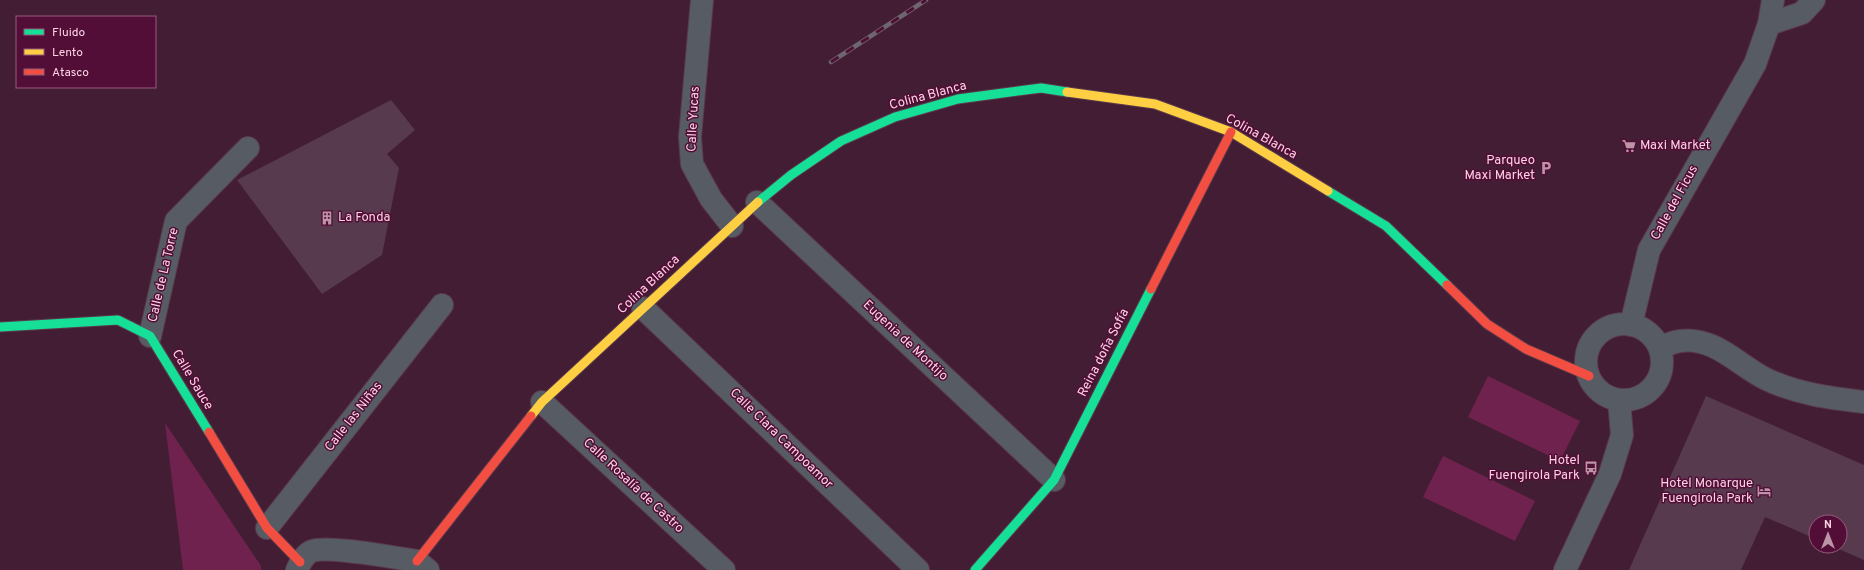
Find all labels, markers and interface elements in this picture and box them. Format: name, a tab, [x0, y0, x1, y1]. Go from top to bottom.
legend	[16, 16, 156, 88]
text: Fluido	[52, 25, 85, 41]
text: Lento	[52, 45, 83, 61]
text: Atasco	[52, 65, 89, 81]
street label: Colina Blanca	[888, 78, 968, 114]
street label: Calle Yucas	[684, 86, 704, 152]
street label: Colina Blanca	[1222, 111, 1300, 163]
supermarket icon: Maxi Market	[1621, 138, 1637, 154]
place label: Maxi Market	[1640, 138, 1711, 154]
place label: Parqueo Maxi Market	[1464, 153, 1535, 184]
parking icon: Parqueo Maxi Market	[1538, 160, 1554, 176]
street label: Calle del Ficus	[1648, 163, 1702, 243]
building icon: La Fonda	[319, 210, 335, 226]
place label: La Fonda	[338, 210, 390, 226]
street label: Calle de La Torre	[145, 226, 183, 324]
street label: Colina Blanca	[615, 252, 683, 318]
street label: Eugenia de Montijo	[859, 297, 951, 385]
street label: Reina doña Sofía	[1075, 306, 1133, 400]
street label: Calle Sauce	[168, 347, 216, 413]
street label: Calle las Niñas	[322, 379, 386, 455]
street label: Calle Clara Campoamor	[726, 385, 836, 493]
street label: Calle Rosalía de Castro	[579, 435, 687, 537]
place label: Hotel Fuengirola Park	[1489, 453, 1580, 484]
bus stop icon: Hotel Fuengirola Park	[1583, 460, 1599, 476]
place label: Hotel Monarque Fuengirola Park	[1660, 476, 1753, 507]
hotel icon: Hotel Monarque Fuengirola Park	[1756, 483, 1772, 499]
north arrow	[1808, 514, 1848, 554]
text: N	[1824, 518, 1832, 532]

